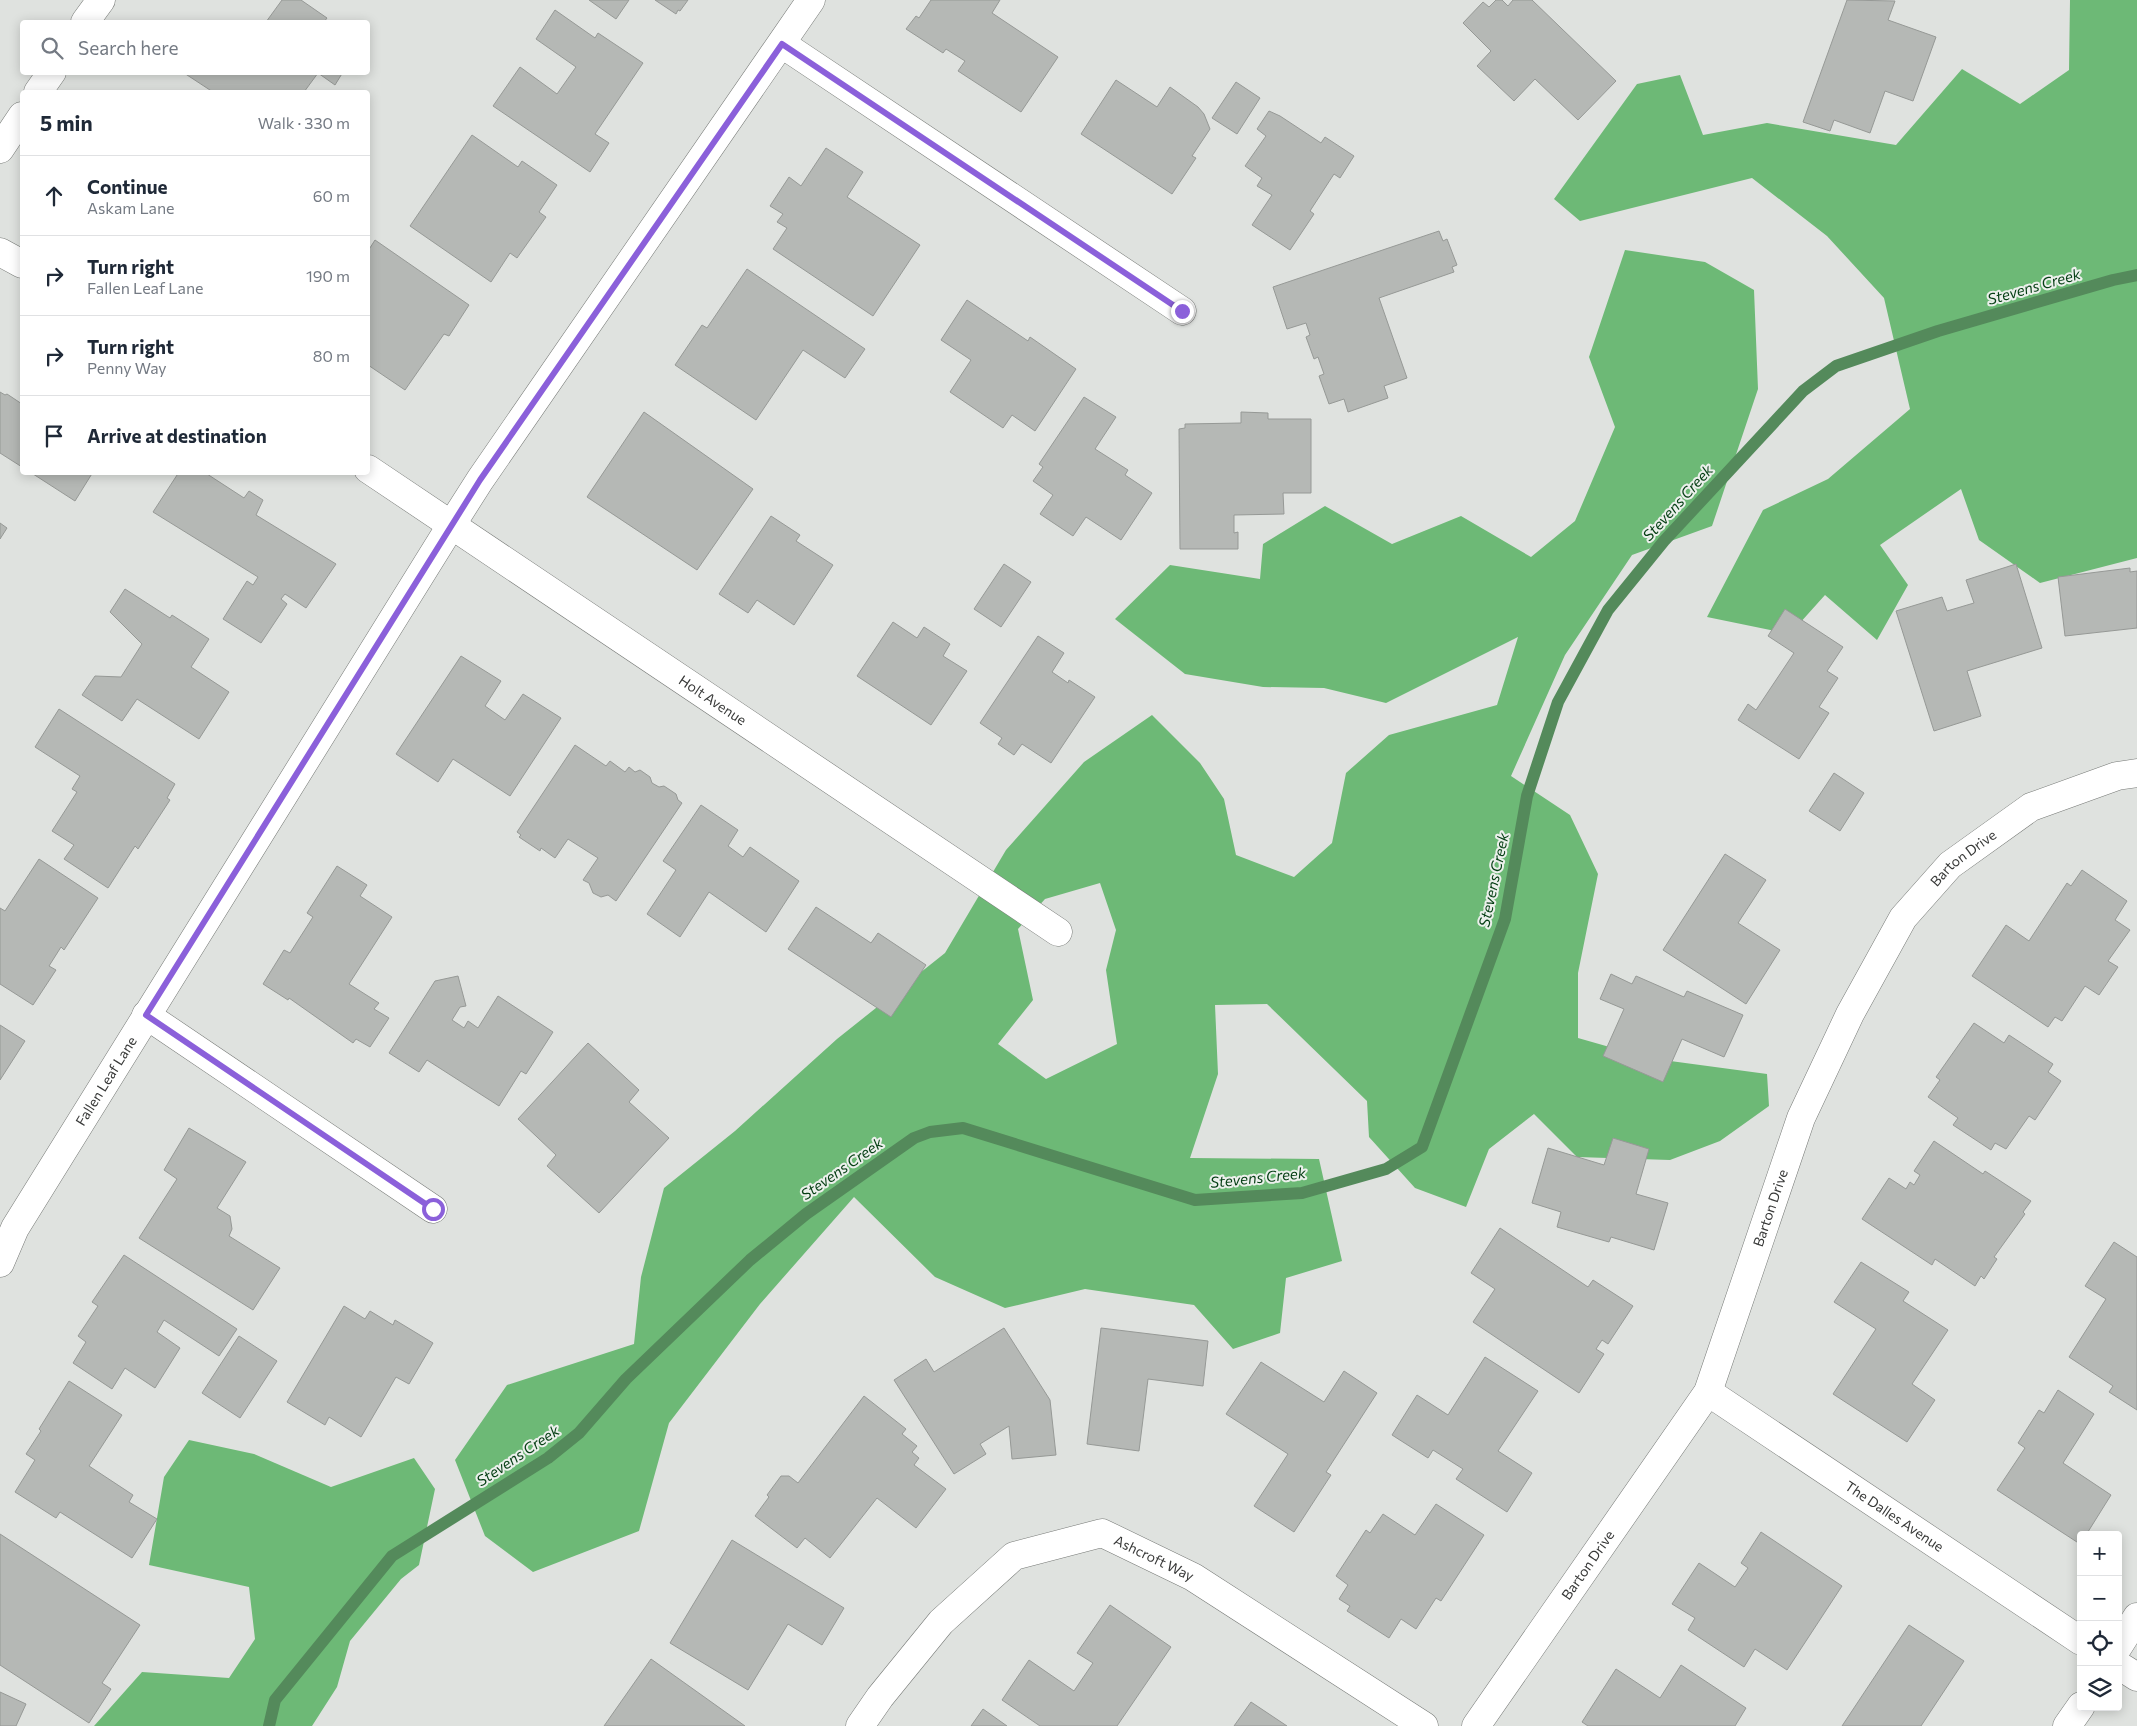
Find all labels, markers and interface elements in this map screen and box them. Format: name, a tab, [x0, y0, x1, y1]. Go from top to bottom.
search box	[20, 20, 370, 75]
icon: search	[38, 34, 66, 62]
text: Search here	[78, 36, 178, 59]
text: 5 min	[40, 110, 93, 135]
text: Walk · 330 m	[258, 113, 350, 132]
text: Continue	[87, 175, 167, 198]
icon: ahead	[40, 182, 68, 210]
text: 60 m	[313, 186, 350, 205]
text: Askam Lane	[87, 198, 175, 217]
text: Turn right	[87, 255, 174, 278]
icon: right	[40, 262, 68, 290]
water label: Stevens Creek	[1985, 264, 2083, 308]
text: 190 m	[306, 266, 350, 285]
text: Fallen Leaf Lane	[87, 278, 204, 297]
route end	[1171, 300, 1194, 323]
text: Turn right	[87, 335, 174, 358]
icon: right	[40, 342, 68, 370]
text: 80 m	[313, 346, 350, 365]
text: Penny Way	[87, 358, 167, 377]
icon: arrive	[40, 422, 68, 450]
text: Arrive at destination	[87, 424, 267, 447]
water label: Stevens Creek	[1638, 460, 1717, 544]
street label: Holt Avenue	[676, 671, 750, 728]
street label: Barton Drive	[1926, 826, 1999, 890]
water label: Stevens Creek	[1474, 830, 1512, 929]
street label: Fallen Leaf Lane	[72, 1033, 140, 1129]
water label: Stevens Creek	[797, 1133, 887, 1203]
water label: Stevens Creek	[1209, 1163, 1307, 1191]
street label: Barton Drive	[1749, 1167, 1791, 1249]
route start	[422, 1198, 445, 1221]
water label: Stevens Creek	[473, 1420, 563, 1490]
street label: The Dalles Avenue	[1842, 1477, 1947, 1555]
street label: Barton Drive	[1557, 1527, 1617, 1603]
street label: Ashcroft Way	[1112, 1531, 1197, 1584]
map controls	[2077, 1531, 2122, 1711]
button: +	[2077, 1531, 2122, 1576]
button: −	[2077, 1576, 2122, 1621]
button: locate	[2077, 1621, 2122, 1666]
button: layers	[2077, 1666, 2122, 1711]

